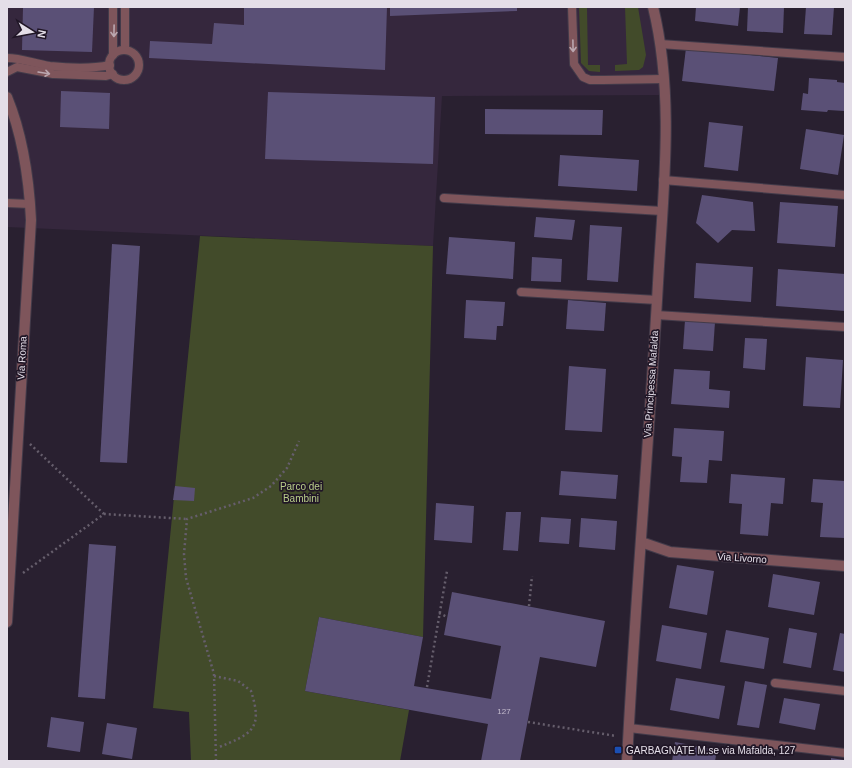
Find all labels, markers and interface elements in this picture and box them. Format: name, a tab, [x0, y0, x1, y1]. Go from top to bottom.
north arrow	[12, 12, 52, 52]
one-way arrow	[110, 24, 118, 37]
text: N	[35, 29, 48, 39]
one-way arrow	[570, 39, 577, 52]
one-way arrow	[37, 69, 50, 77]
street label: Via Principessa Mafalda	[642, 330, 660, 438]
street label: Via Roma	[15, 335, 29, 380]
park label: Parco dei Bambini	[280, 481, 322, 504]
street label: Via Livorno	[717, 551, 768, 565]
house number: 127	[497, 707, 511, 716]
marker: GARBAGNATE M.se via Mafalda, 127	[613, 745, 623, 755]
place label: GARBAGNATE M.se via Mafalda, 127	[626, 745, 796, 756]

